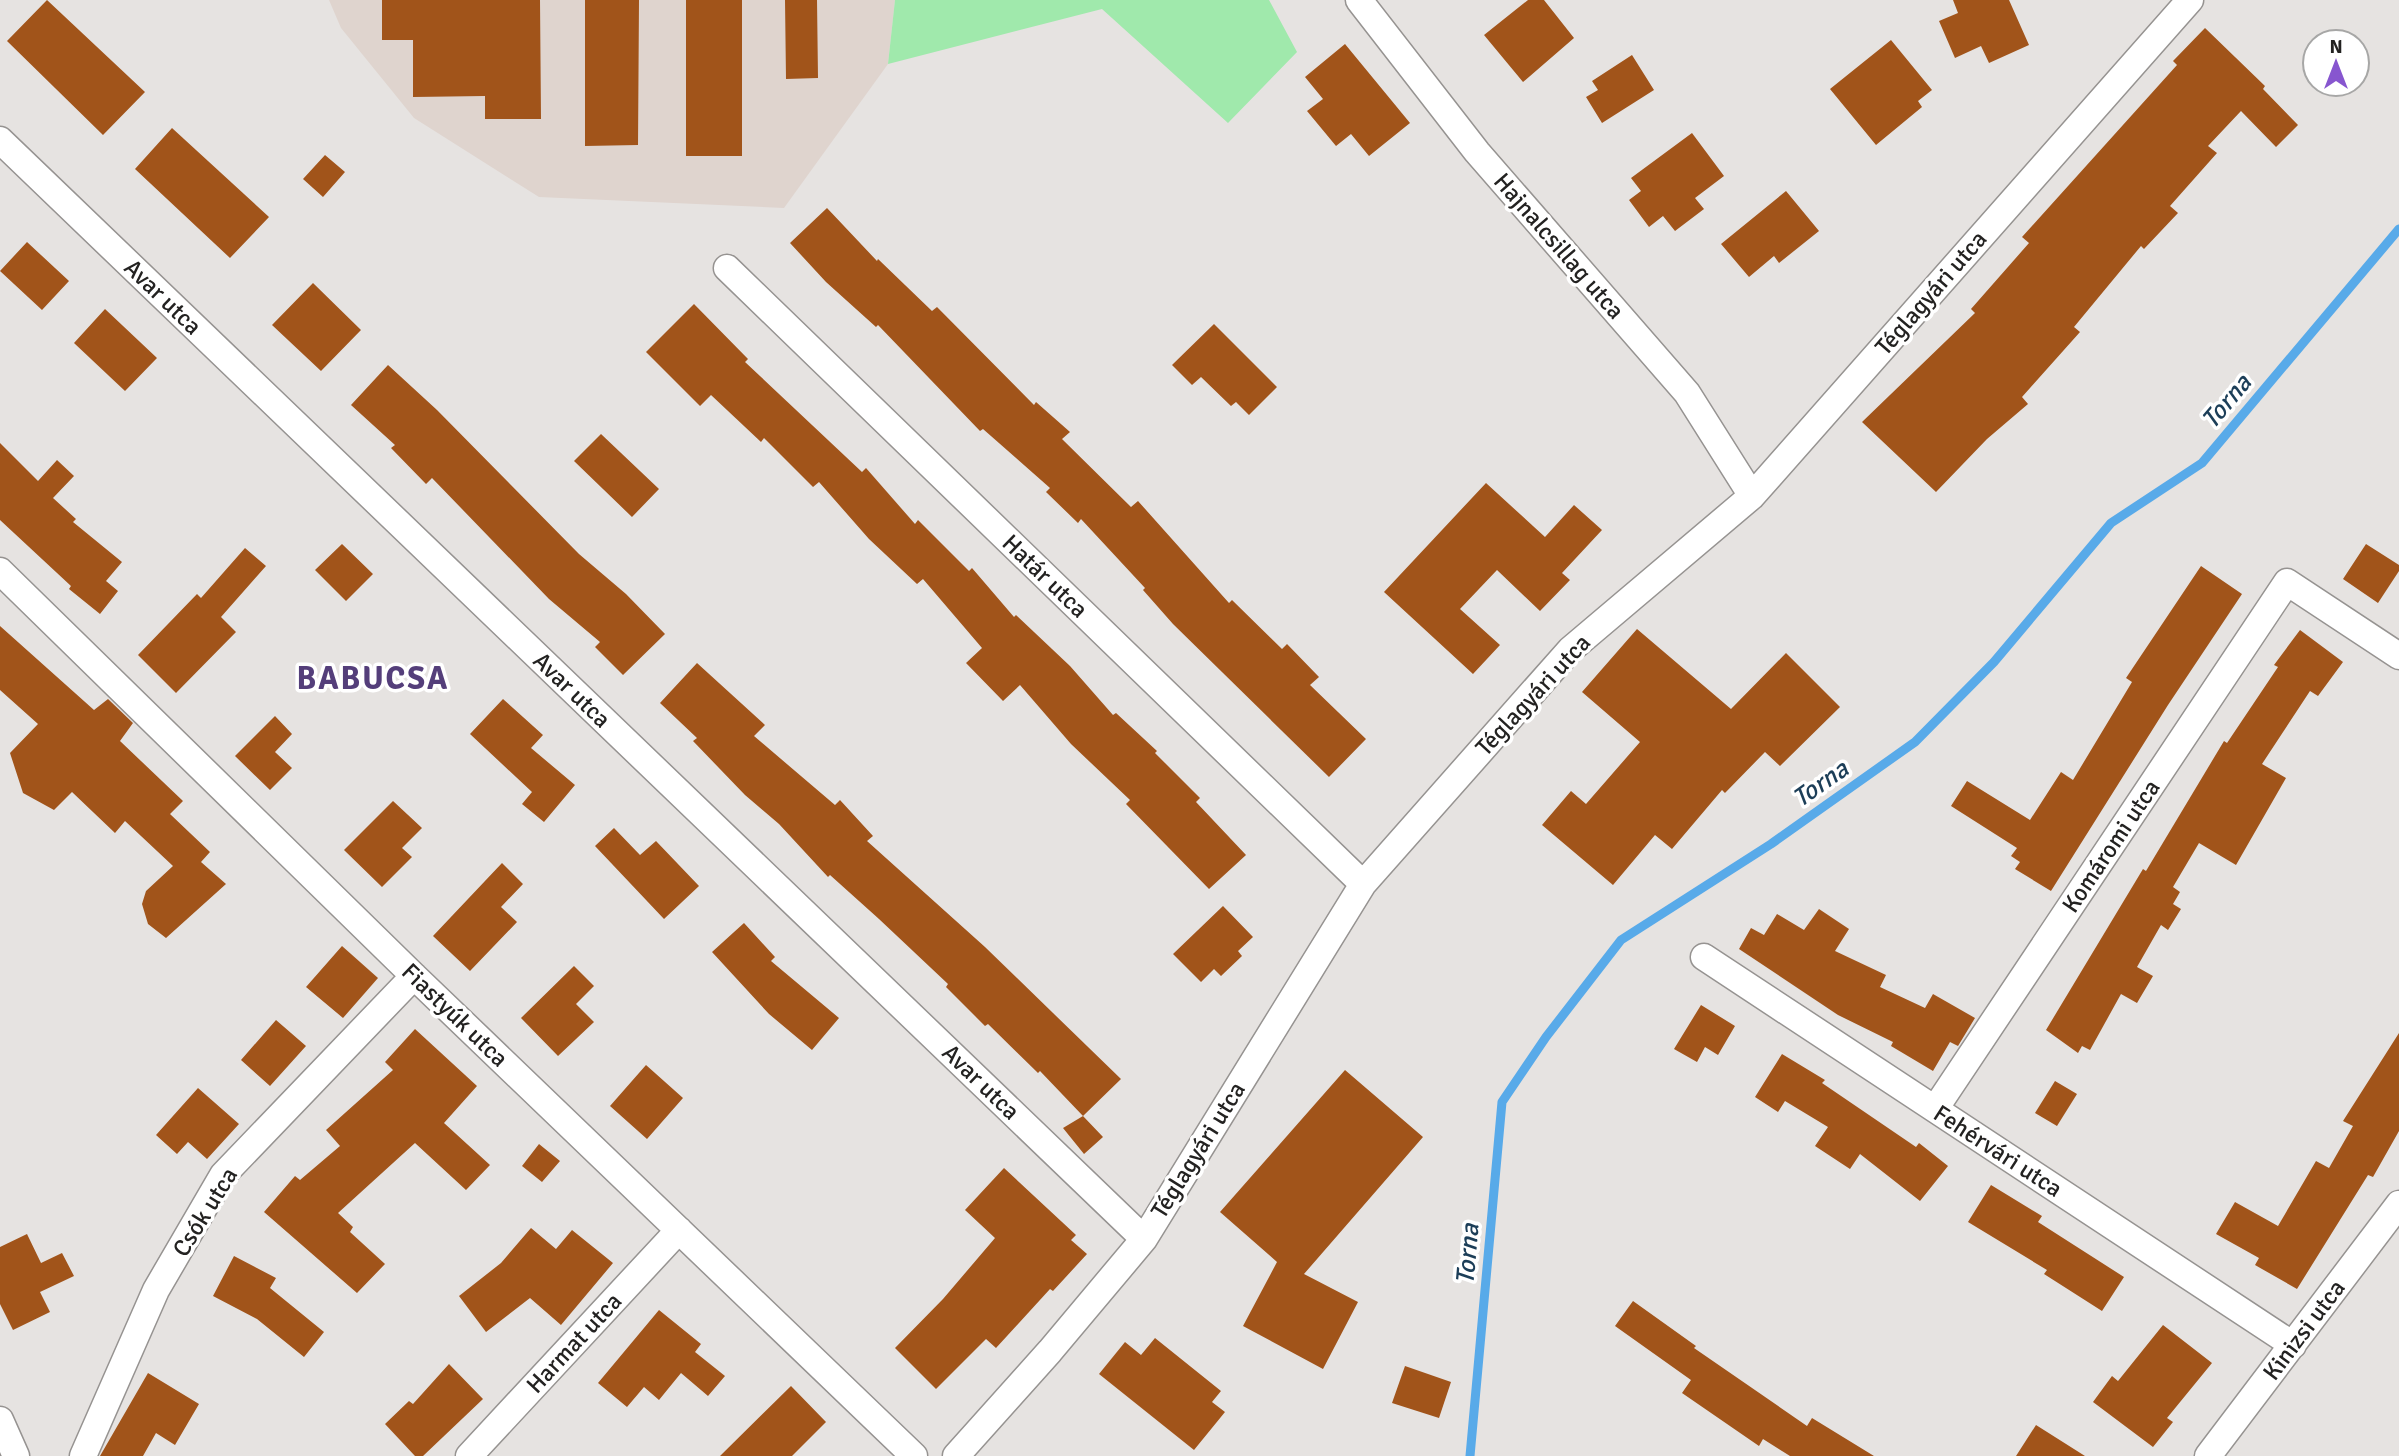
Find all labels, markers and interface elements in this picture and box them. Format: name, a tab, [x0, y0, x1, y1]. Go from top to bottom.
north arrow	[2301, 28, 2371, 98]
text: N	[2329, 35, 2343, 59]
street label: Hajnalcsillag utca	[1487, 167, 1631, 325]
street label: Téglagyári utca	[1869, 225, 1993, 361]
street label: Avar utca	[118, 253, 208, 341]
water label: Torna	[2195, 367, 2259, 435]
street label: Határ utca	[996, 528, 1094, 624]
street label: Téglagyári utca	[1469, 628, 1597, 762]
street label: Avar utca	[527, 646, 617, 734]
district label: BABUCSA	[296, 659, 450, 698]
water label: Torna	[1786, 753, 1855, 814]
street label: Komáromi utca	[2055, 774, 2167, 918]
street label: Fiastyúk utca	[395, 957, 515, 1073]
street label: Avar utca	[936, 1038, 1026, 1126]
street label: Téglagyári utca	[1144, 1076, 1252, 1224]
street label: Fehérvári utca	[1928, 1098, 2068, 1204]
street label: Csók utca	[166, 1162, 244, 1262]
water label: Torna	[1449, 1221, 1487, 1286]
street label: Kinizsi utca	[2256, 1274, 2352, 1386]
street label: Harmat utca	[520, 1286, 628, 1400]

